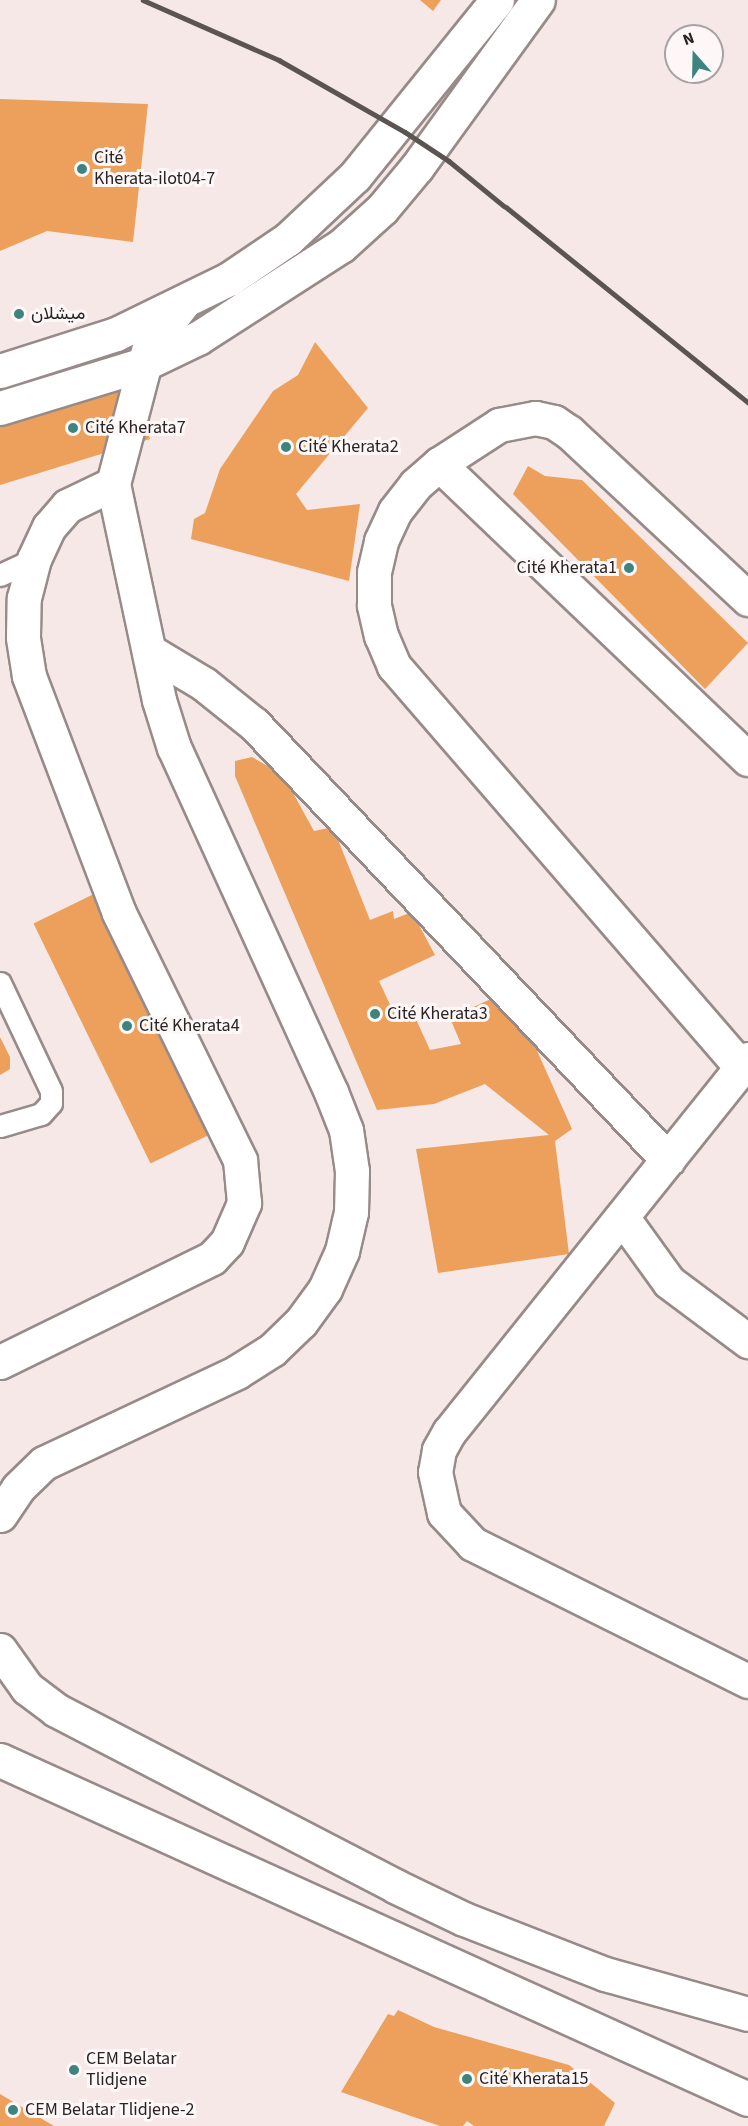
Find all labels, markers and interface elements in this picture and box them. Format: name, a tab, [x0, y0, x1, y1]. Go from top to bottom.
north arrow	[664, 24, 724, 84]
text: N	[680, 27, 697, 51]
place label: Cité Kherata-ilot04-7	[94, 148, 215, 190]
marker: Cité Kherata-ilot04-7	[75, 162, 89, 176]
place label: ميشلان	[31, 303, 85, 325]
marker: ميشلان	[12, 307, 26, 321]
place label: Cité Kherata7	[85, 417, 186, 439]
marker: Cité Kherata7	[66, 421, 80, 435]
place label: Cité Kherata2	[298, 436, 399, 458]
marker: Cité Kherata2	[279, 440, 293, 454]
place label: Cité Kherata1	[516, 557, 617, 579]
marker: Cité Kherata1	[622, 561, 636, 575]
place label: Cité Kherata3	[387, 1003, 488, 1025]
marker: Cité Kherata3	[368, 1007, 382, 1021]
place label: Cité Kherata4	[139, 1015, 240, 1037]
marker: Cité Kherata4	[120, 1019, 134, 1033]
place label: CEM Belatar Tlidjene	[86, 2049, 176, 2092]
marker: CEM Belatar Tlidjene	[67, 2063, 81, 2077]
place label: Cité Kherata15	[479, 2068, 589, 2090]
marker: Cité Kherata15	[460, 2072, 474, 2086]
place label: CEM Belatar Tlidjene-2	[25, 2099, 195, 2121]
marker: CEM Belatar Tlidjene-2	[6, 2103, 20, 2117]

